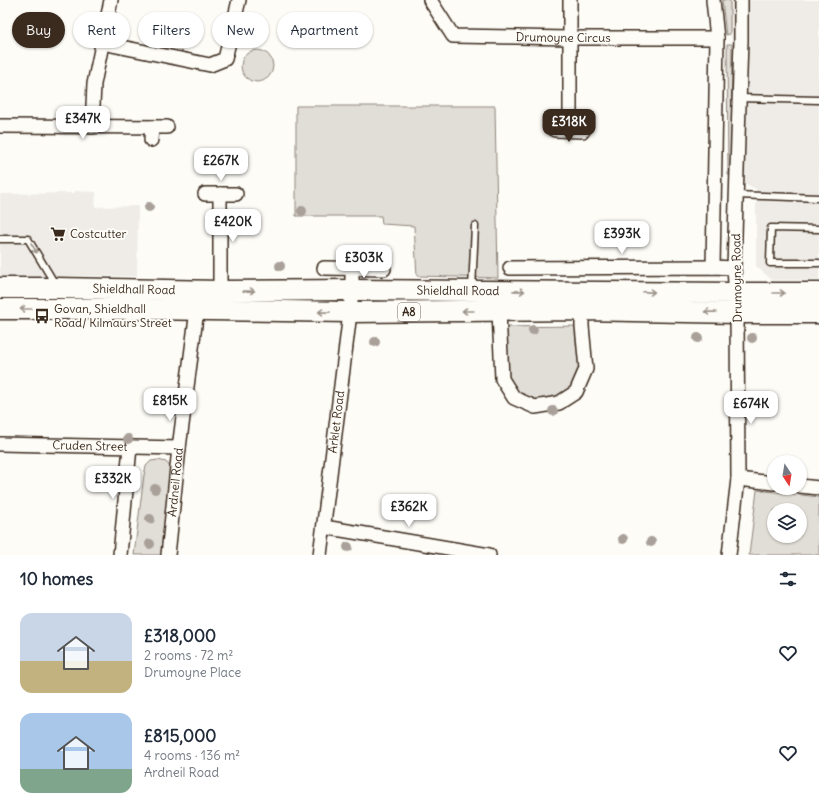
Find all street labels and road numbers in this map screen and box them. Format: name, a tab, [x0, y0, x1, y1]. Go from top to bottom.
street label: Drumoyne Circus	[516, 29, 611, 45]
street label: Drumoyne Road	[728, 233, 745, 323]
street label: Shieldhall Road	[92, 281, 176, 297]
street label: Shieldhall Road	[417, 283, 499, 298]
road number: A8	[398, 303, 420, 321]
street label: Arklet Road	[325, 390, 347, 454]
street label: Cruden Street	[52, 437, 128, 454]
street label: Ardneil Road	[164, 447, 186, 518]

